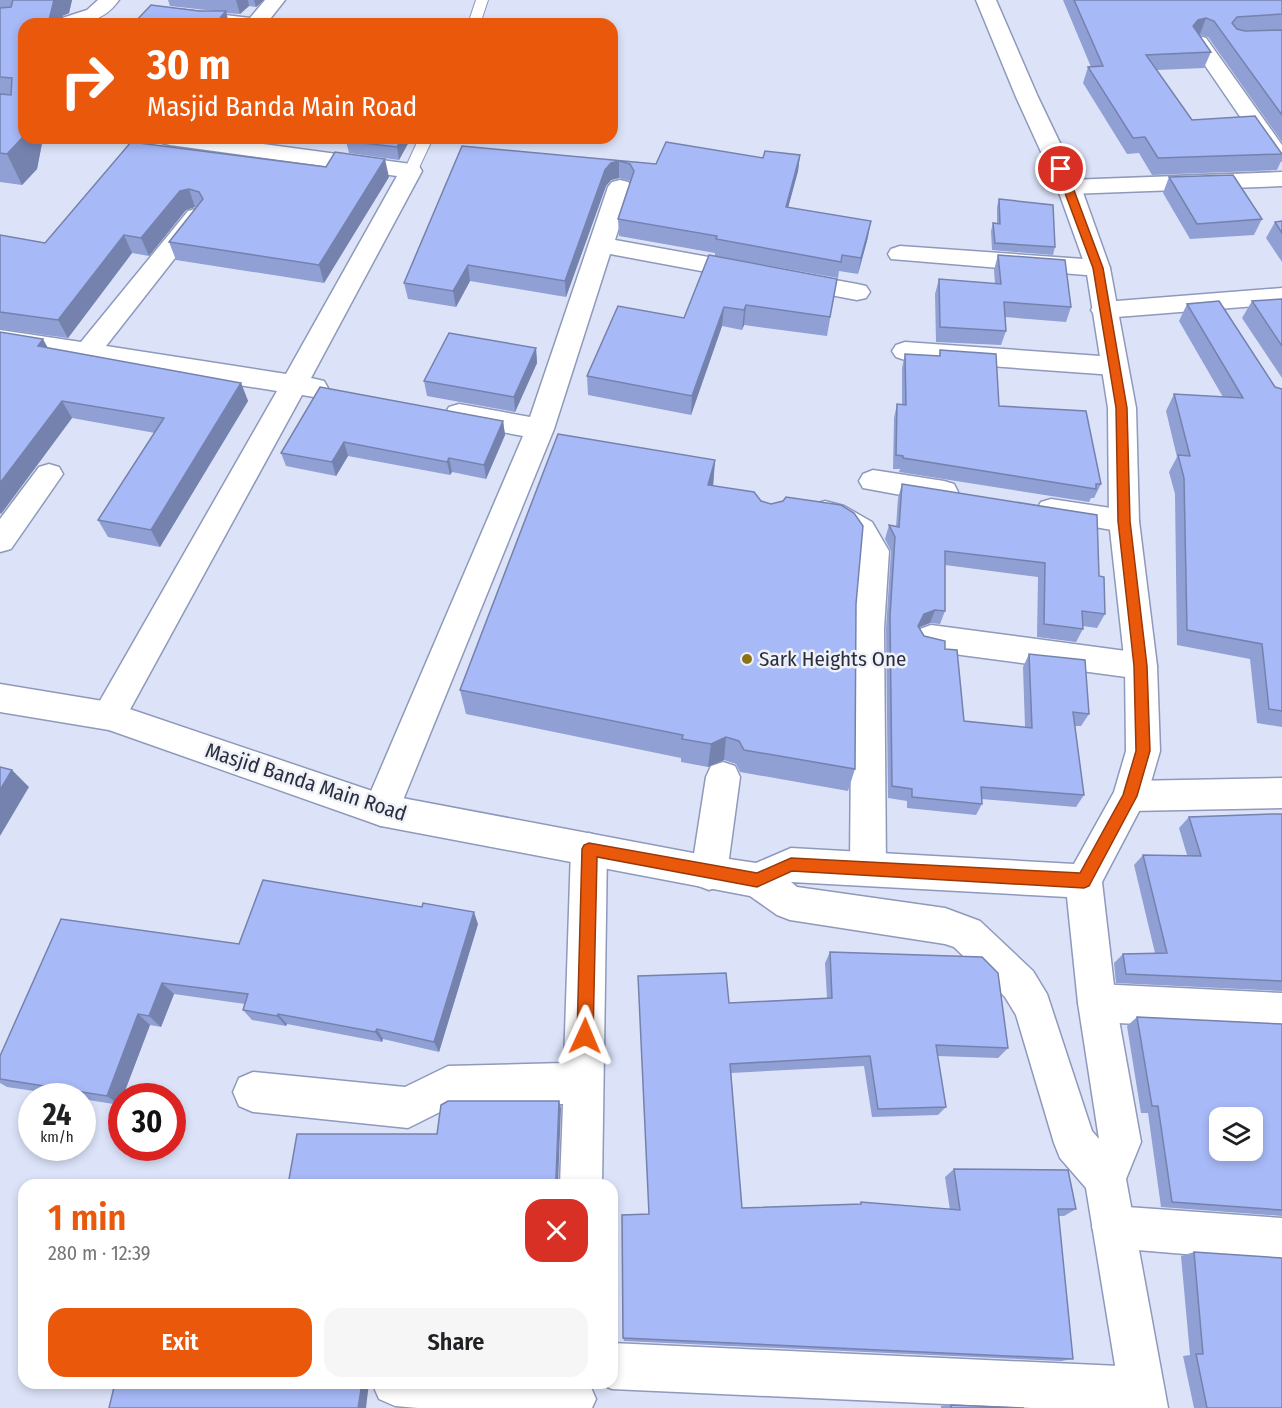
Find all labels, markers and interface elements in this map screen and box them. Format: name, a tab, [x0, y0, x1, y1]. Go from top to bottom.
text: 30 m	[147, 40, 231, 90]
icon: right	[48, 42, 126, 120]
text: Masjid Banda Main Road	[147, 91, 417, 123]
pin	[1035, 143, 1086, 194]
icon: arrive	[1044, 152, 1077, 185]
place label: Sark Heights One	[759, 646, 906, 672]
marker: Sark Heights One	[740, 652, 754, 666]
street label: Masjid Banda Main Road	[202, 737, 410, 827]
position arrow	[553, 1004, 617, 1068]
speed limit sign: 30	[108, 1083, 186, 1161]
text: 24	[43, 1097, 71, 1133]
map controls	[1209, 1107, 1263, 1161]
button: layers	[1209, 1107, 1263, 1161]
text: km/h	[40, 1128, 74, 1146]
text: 1 min	[48, 1196, 126, 1240]
button: close	[525, 1199, 588, 1262]
text: 280 m · 12:39	[48, 1241, 151, 1265]
button: Exit	[48, 1308, 312, 1377]
button: Share	[324, 1308, 588, 1377]

